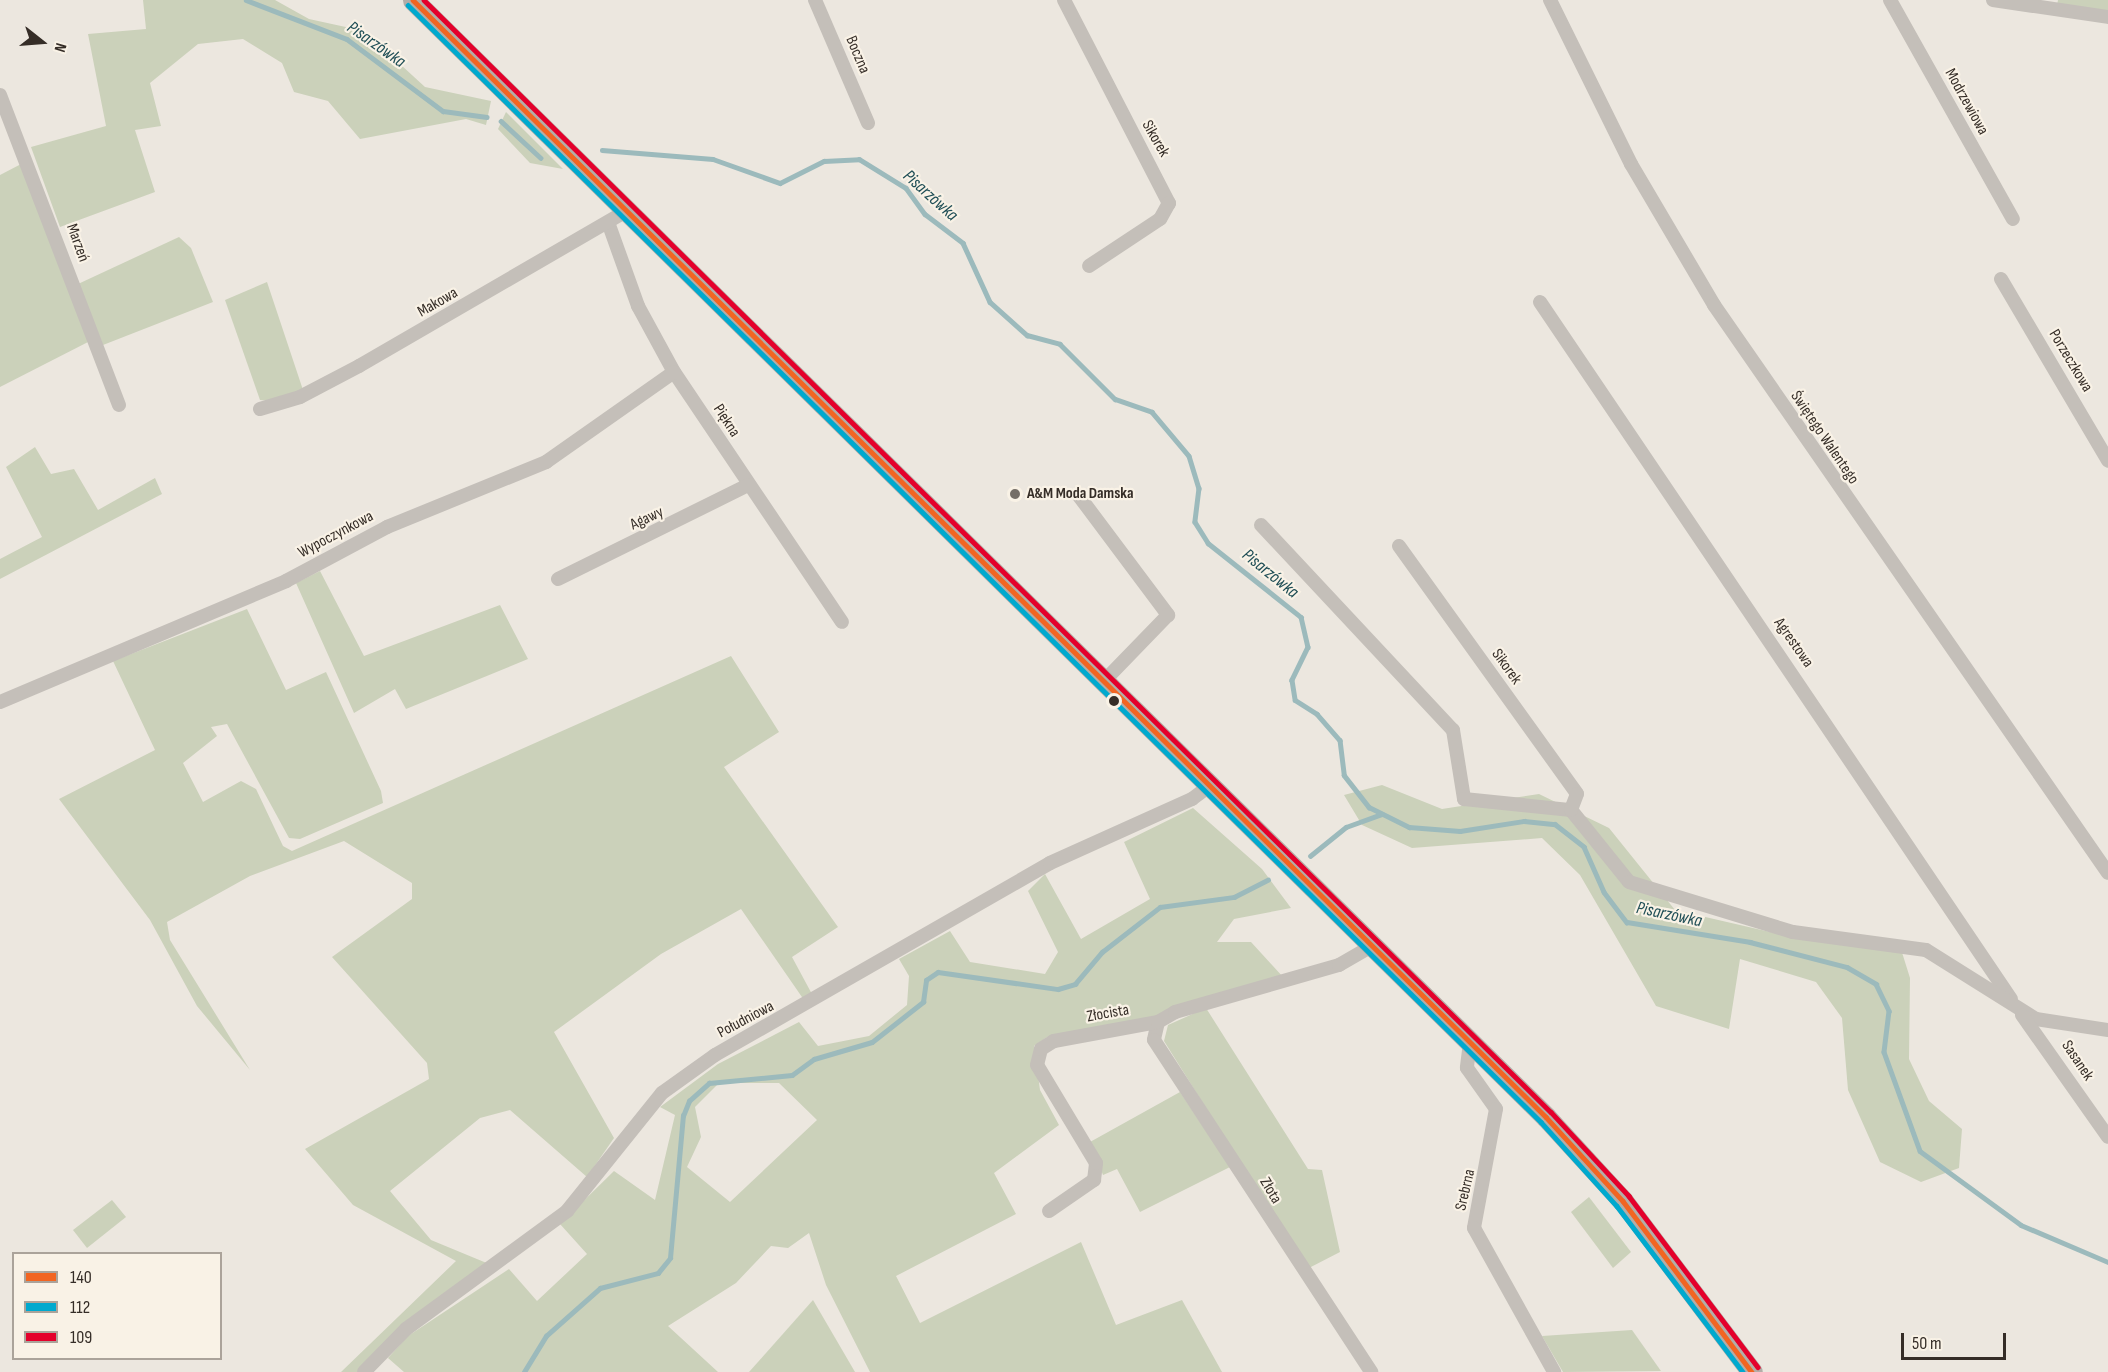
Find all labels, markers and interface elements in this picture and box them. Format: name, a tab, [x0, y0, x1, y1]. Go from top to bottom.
north arrow	[12, 12, 72, 72]
water label: Pisarzówka	[343, 17, 409, 73]
street label: Boczna	[841, 33, 873, 77]
text: N	[49, 41, 70, 54]
street label: Modrzewiowa	[1940, 66, 1992, 138]
street label: Sikorek	[1137, 117, 1173, 161]
water label: Pisarzówka	[898, 166, 962, 226]
street label: Marzeń	[61, 221, 93, 265]
street label: Makowa	[415, 284, 461, 322]
street label: Porzeczkowa	[2044, 326, 2096, 396]
street label: Świętego Walentego	[1786, 388, 1862, 488]
street label: Piękna	[708, 401, 744, 441]
place label: A&M Moda Damska	[1027, 484, 1134, 504]
marker: A&M Moda Damska	[1008, 487, 1022, 501]
street label: Agawy	[627, 503, 667, 535]
street label: Wypoczynkowa	[295, 507, 377, 563]
water label: Pisarzówka	[1237, 545, 1303, 603]
street label: Agrestowa	[1769, 614, 1817, 672]
street label: Sikorek	[1487, 646, 1525, 688]
unlabelled marker	[1108, 695, 1120, 707]
water label: Pisarzówka	[1634, 898, 1704, 932]
street label: Południowa	[715, 997, 777, 1043]
street label: Złocista	[1085, 1001, 1131, 1027]
street label: Sasanek	[2057, 1037, 2097, 1085]
street label: Srebrna	[1452, 1167, 1480, 1213]
street label: Złota	[1255, 1174, 1285, 1208]
legend	[12, 1252, 222, 1360]
text: 140	[70, 1267, 92, 1288]
text: 112	[70, 1297, 90, 1318]
scale bar	[1904, 1321, 2009, 1359]
text: 109	[70, 1327, 92, 1348]
text: 50 m	[1912, 1333, 1942, 1354]

